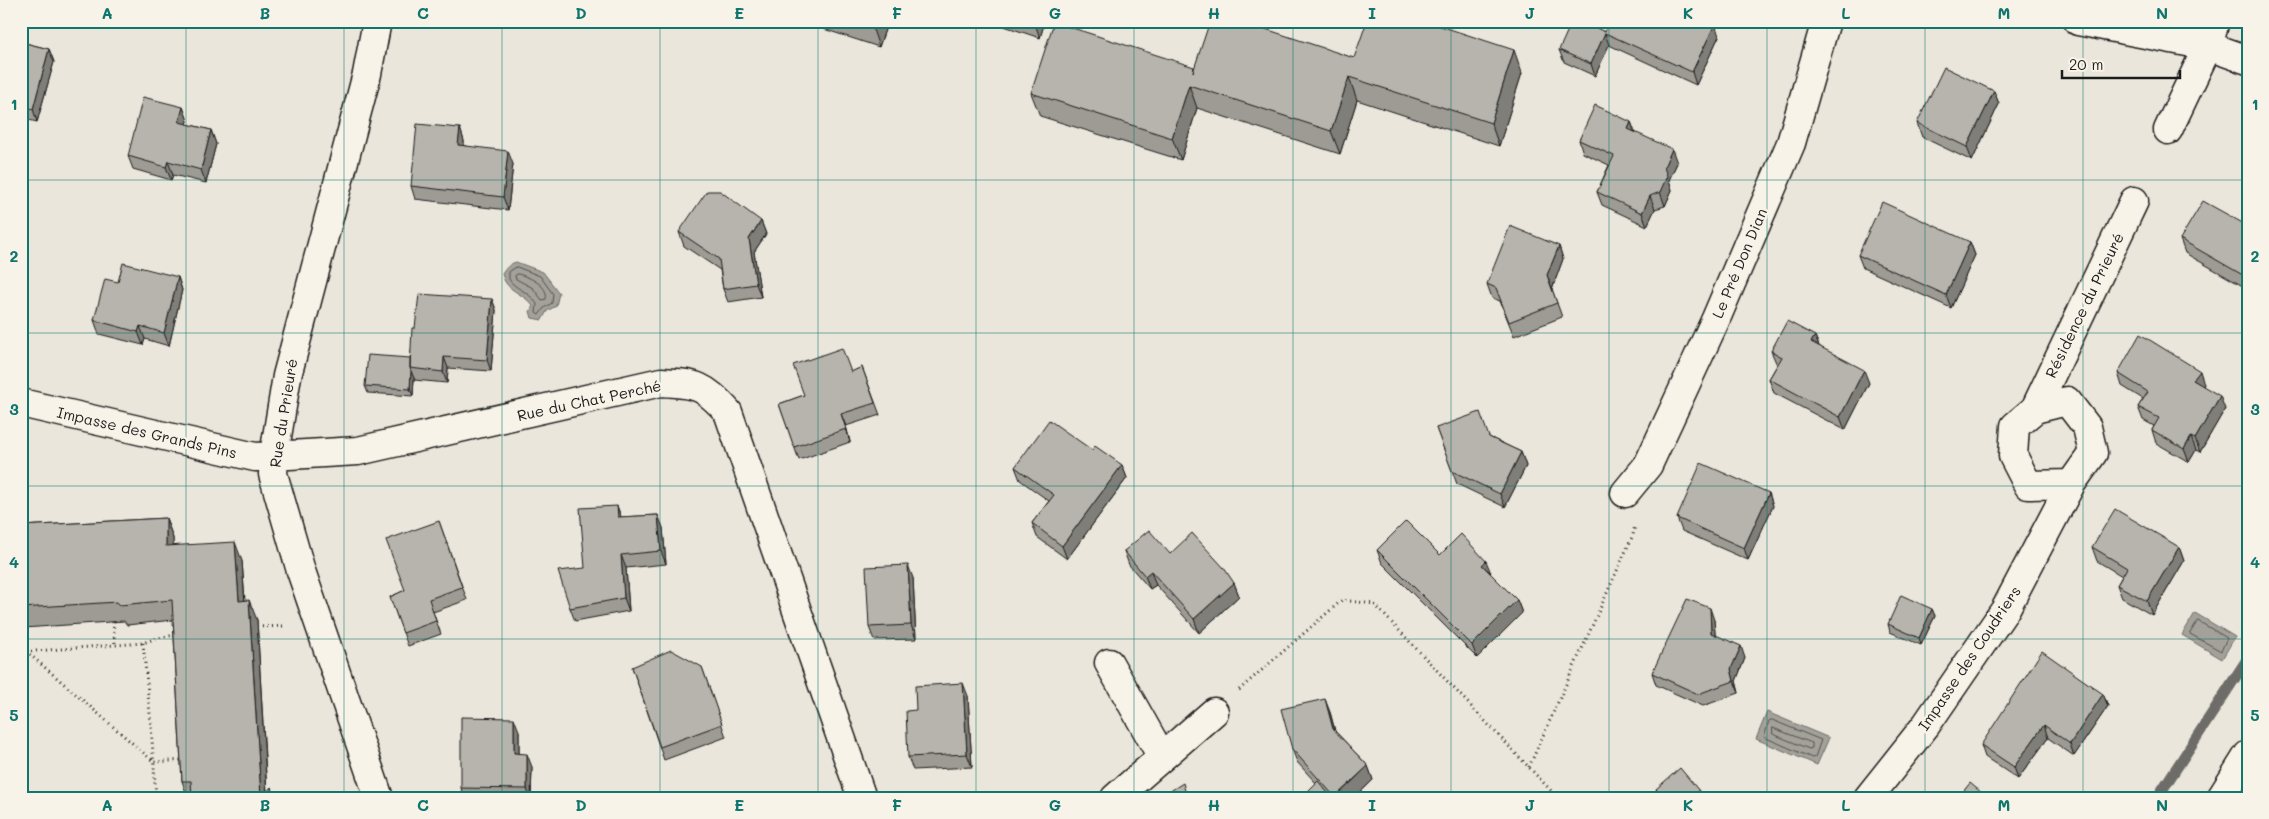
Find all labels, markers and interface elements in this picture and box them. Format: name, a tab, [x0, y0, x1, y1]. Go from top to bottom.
text: A	[101, 2, 113, 23]
text: B	[260, 2, 270, 23]
text: C	[417, 2, 429, 23]
text: D	[575, 2, 587, 23]
text: E	[734, 2, 744, 23]
text: F	[892, 2, 902, 23]
text: G	[1049, 2, 1061, 23]
text: H	[1208, 2, 1220, 23]
text: I	[1368, 2, 1376, 23]
text: J	[1525, 2, 1535, 23]
text: K	[1683, 2, 1693, 23]
text: L	[1841, 2, 1851, 23]
text: M	[1998, 2, 2010, 23]
text: N	[2156, 2, 2168, 23]
scale bar	[2062, 48, 2179, 80]
text: 20 m	[2069, 54, 2103, 74]
text: 1	[10, 93, 18, 114]
text: 1	[2251, 93, 2259, 114]
street label: Le Pré Don Dian	[1707, 205, 1771, 321]
street label: Résidence du Prieuré	[2040, 229, 2128, 381]
text: 2	[10, 245, 19, 266]
text: 2	[2251, 245, 2260, 266]
street label: Rue du Prieuré	[265, 357, 301, 469]
street label: Rue du Chat Perché	[515, 375, 663, 425]
text: 3	[9, 398, 19, 419]
text: 3	[2250, 398, 2260, 419]
street label: Impasse des Grands Pins	[55, 402, 239, 462]
text: 4	[9, 551, 19, 572]
text: 4	[2250, 551, 2260, 572]
street label: Impasse des Coudriers	[1913, 582, 2025, 734]
text: 5	[9, 704, 19, 725]
text: 5	[2250, 704, 2260, 725]
text: A	[101, 794, 113, 815]
text: B	[260, 794, 270, 815]
text: C	[417, 794, 429, 815]
text: D	[575, 794, 587, 815]
text: E	[734, 794, 744, 815]
text: F	[892, 794, 902, 815]
text: G	[1049, 794, 1061, 815]
text: H	[1208, 794, 1220, 815]
text: I	[1368, 794, 1376, 815]
text: J	[1525, 794, 1535, 815]
text: K	[1683, 794, 1693, 815]
text: L	[1841, 794, 1851, 815]
text: M	[1998, 794, 2010, 815]
text: N	[2156, 794, 2168, 815]

